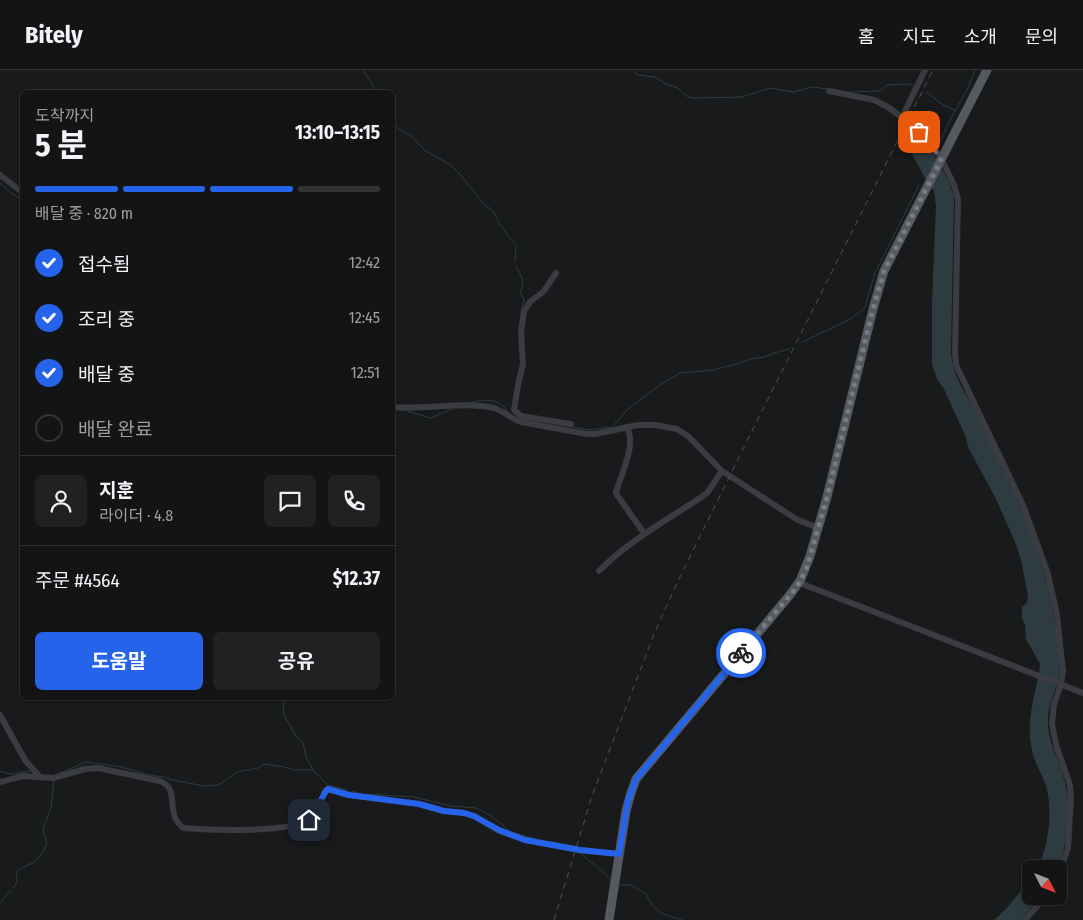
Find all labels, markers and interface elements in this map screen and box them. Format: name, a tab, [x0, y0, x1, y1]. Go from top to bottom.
text: Bitely	[25, 21, 83, 49]
text: 홈	[858, 26, 875, 48]
text: 지도	[903, 26, 936, 48]
text: 소개	[964, 26, 997, 48]
text: 문의	[1025, 26, 1058, 48]
text: 도착까지	[35, 106, 94, 125]
pin	[898, 111, 940, 153]
icon: bag	[905, 118, 933, 146]
text: 13:10–13:15	[295, 121, 380, 144]
text: 5 분	[35, 126, 87, 164]
text: 배달 중 · 820 m	[35, 204, 133, 223]
icon: check	[35, 249, 63, 277]
text: 접수됨	[78, 253, 130, 276]
text: 12:42	[349, 253, 380, 272]
icon: check	[35, 304, 63, 332]
text: 조리 중	[78, 308, 135, 331]
text: 12:45	[348, 308, 380, 327]
icon: check	[35, 359, 63, 387]
text: 배달 중	[78, 363, 135, 386]
text: 12:51	[350, 363, 380, 382]
text: 배달 완료	[78, 418, 152, 441]
button: person	[35, 475, 87, 527]
button: chat	[264, 475, 316, 527]
button: phone	[328, 475, 380, 527]
text: 지훈	[99, 479, 134, 502]
text: 라이더 · 4.8	[99, 506, 173, 525]
text: $12.37	[333, 567, 380, 590]
text: 주문 #4564	[35, 569, 120, 592]
courier	[716, 628, 766, 678]
button: 도움말	[35, 632, 203, 690]
button: 공유	[213, 632, 380, 690]
icon: bike	[727, 639, 755, 667]
pin	[288, 799, 330, 841]
icon: home	[295, 806, 323, 834]
north arrow	[1022, 860, 1068, 905]
map controls	[1022, 860, 1067, 905]

